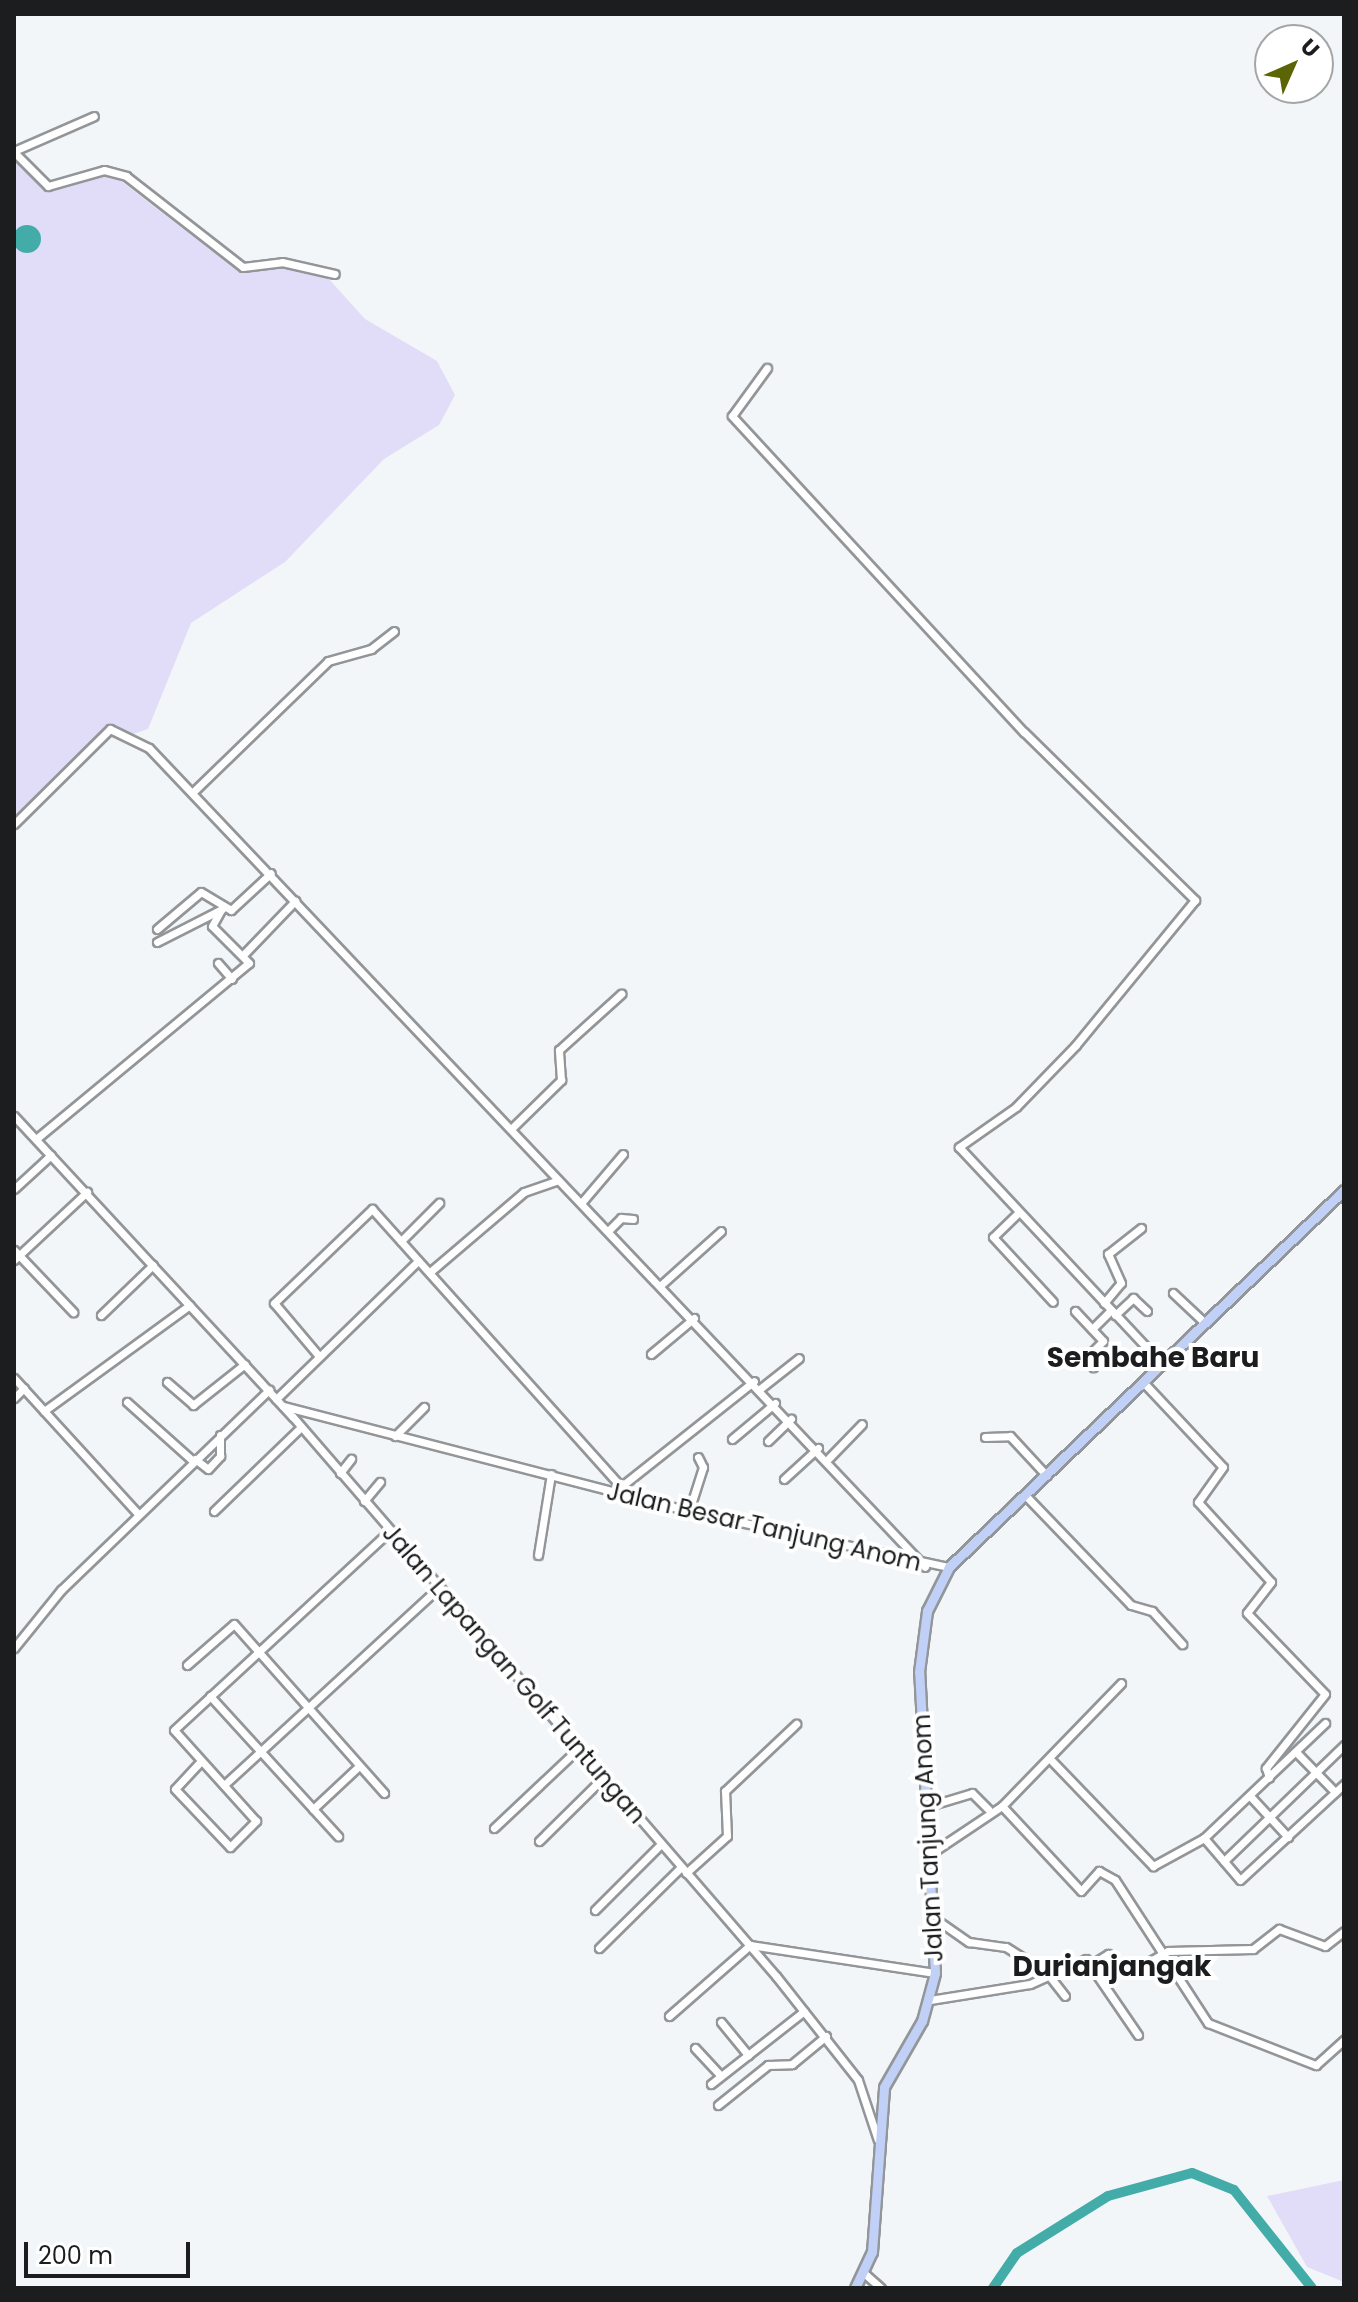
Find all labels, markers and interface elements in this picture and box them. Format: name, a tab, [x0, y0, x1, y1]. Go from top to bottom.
north arrow	[1254, 24, 1334, 104]
text: U	[1293, 32, 1326, 65]
district label: Sembahe Baru	[1047, 1341, 1259, 1375]
street label: Jalan Besar Tanjung Anom	[604, 1477, 924, 1577]
street label: Jalan Lapangan Golf Tuntungan	[376, 1519, 652, 1829]
street label: Jalan Tanjung Anom	[907, 1713, 949, 1963]
district label: Durianjangak	[1013, 1950, 1211, 1984]
scale bar	[28, 2226, 194, 2276]
text: 200 m	[38, 2239, 113, 2272]

